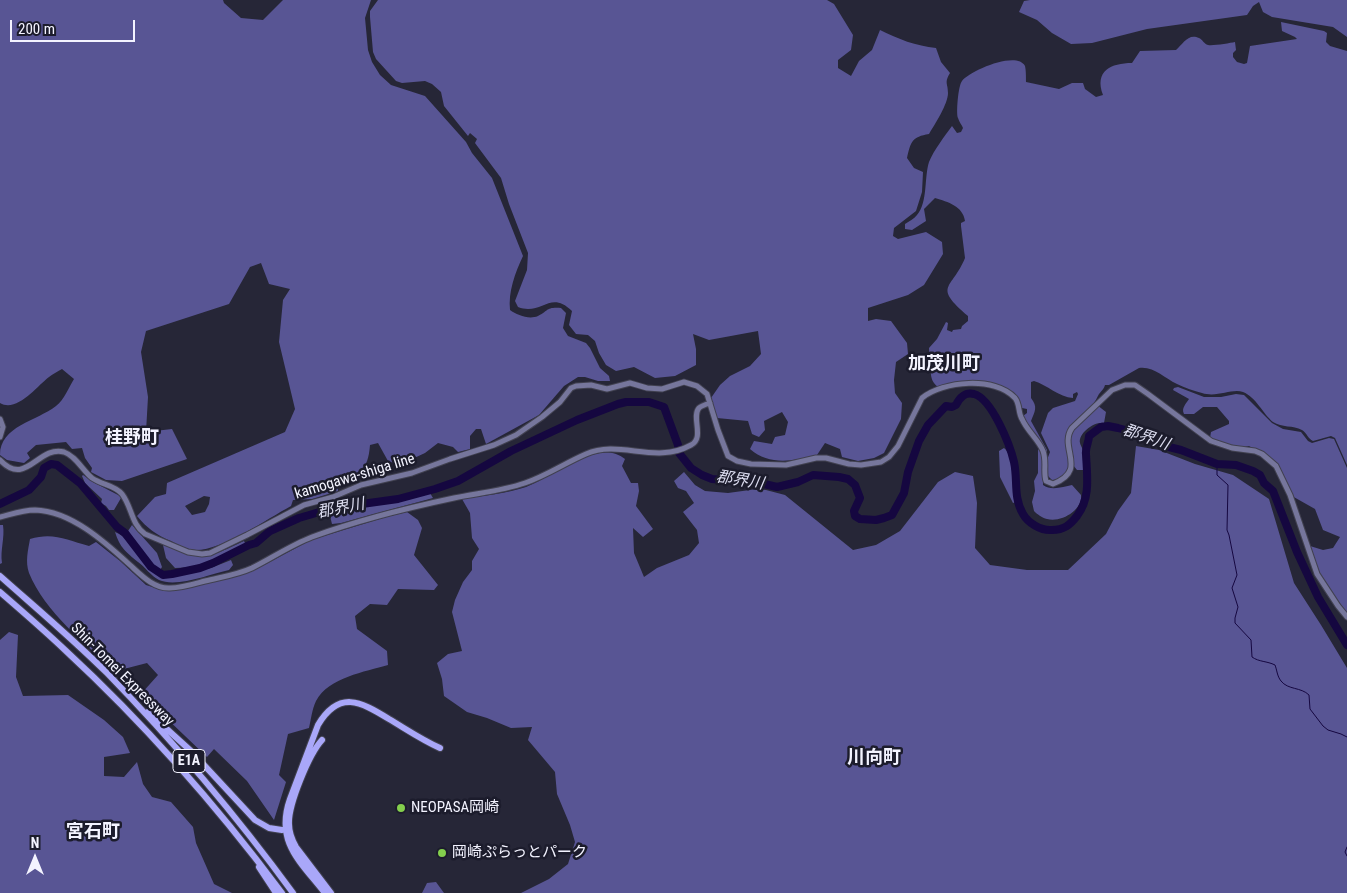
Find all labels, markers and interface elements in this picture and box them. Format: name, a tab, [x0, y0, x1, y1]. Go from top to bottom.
scale bar	[12, 10, 138, 42]
text: 200 m	[18, 20, 55, 38]
district label: 加茂川町	[908, 353, 980, 375]
water label: 郡界川	[1120, 421, 1172, 455]
district label: 桂野町	[105, 427, 159, 449]
street label: kamogawa-shiga line	[293, 450, 417, 504]
water label: 郡界川	[715, 468, 765, 494]
water label: 郡界川	[316, 495, 366, 523]
street label: Shin-Tomei Expressway	[67, 620, 177, 730]
district label: 川向町	[847, 747, 901, 769]
road number: E1A	[173, 749, 205, 772]
place label: NEOPASA岡崎	[411, 799, 499, 817]
marker: NEOPASA岡崎	[395, 802, 407, 814]
district label: 宮石町	[66, 821, 120, 843]
north arrow	[10, 833, 60, 883]
text: N	[31, 835, 39, 851]
place label: 岡崎ぷらっとパーク	[452, 844, 587, 862]
marker: 岡崎ぷらっとパーク	[436, 847, 448, 859]

